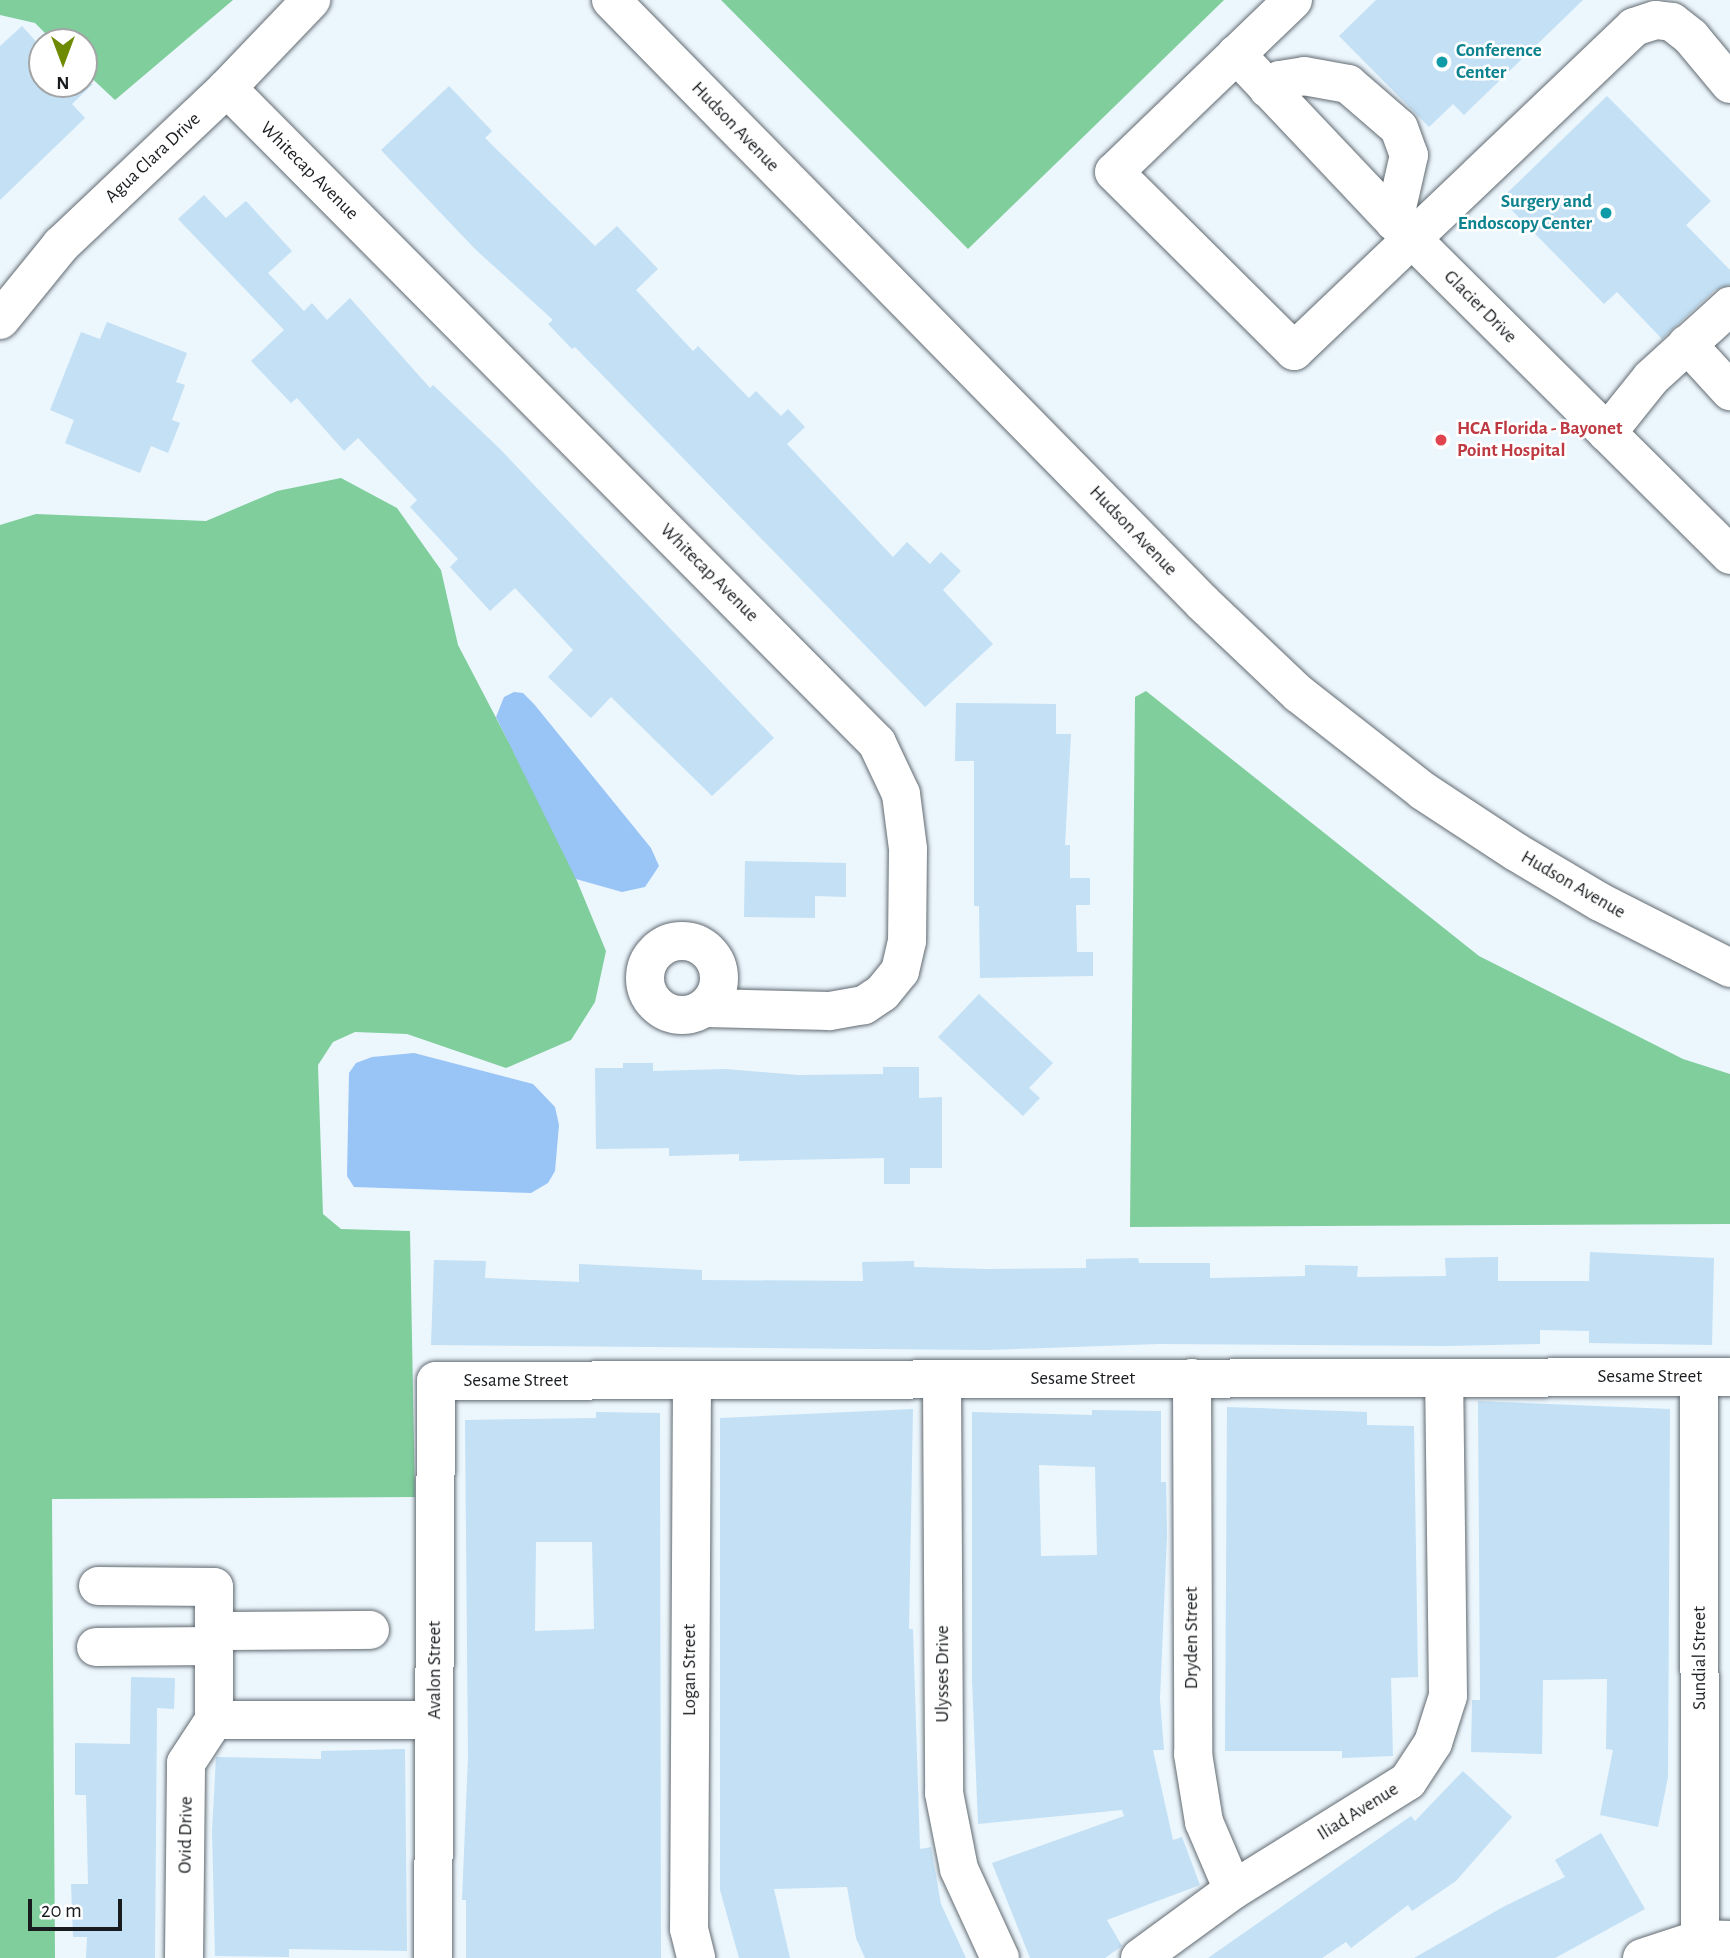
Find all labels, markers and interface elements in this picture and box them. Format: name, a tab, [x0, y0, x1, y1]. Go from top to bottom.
north arrow	[28, 28, 98, 98]
place label: Conference Center	[1456, 40, 1542, 84]
marker: Conference Center	[1434, 54, 1450, 70]
text: N	[56, 73, 70, 92]
street label: Hudson Avenue	[686, 77, 784, 177]
street label: Agua Clara Drive	[100, 108, 206, 208]
street label: Whitecap Avenue	[255, 117, 363, 225]
place label: Surgery and Endoscopy Center	[1458, 191, 1592, 235]
marker: Surgery and Endoscopy Center	[1598, 205, 1614, 221]
street label: Glacier Drive	[1439, 266, 1521, 348]
place label: HCA Florida - Bayonet Point Hospital	[1457, 418, 1622, 462]
marker: HCA Florida - Bayonet Point Hospital	[1431, 430, 1451, 450]
street label: Hudson Avenue	[1084, 481, 1182, 581]
street label: Whitecap Avenue	[655, 519, 763, 627]
street label: Hudson Avenue	[1517, 846, 1629, 924]
street label: Sesame Street	[1598, 1366, 1702, 1388]
street label: Sesame Street	[1031, 1368, 1135, 1390]
street label: Sesame Street	[464, 1370, 568, 1392]
street label: Dryden Street	[1181, 1587, 1203, 1689]
street label: Sundial Street	[1689, 1606, 1711, 1710]
street label: Avalon Street	[424, 1621, 446, 1719]
street label: Logan Street	[679, 1624, 701, 1716]
street label: Ulysses Drive	[932, 1625, 954, 1723]
street label: Iliad Avenue	[1313, 1778, 1403, 1846]
street label: Ovid Drive	[174, 1796, 198, 1874]
scale bar	[32, 1884, 126, 1928]
text: 20 m	[41, 1900, 82, 1921]

